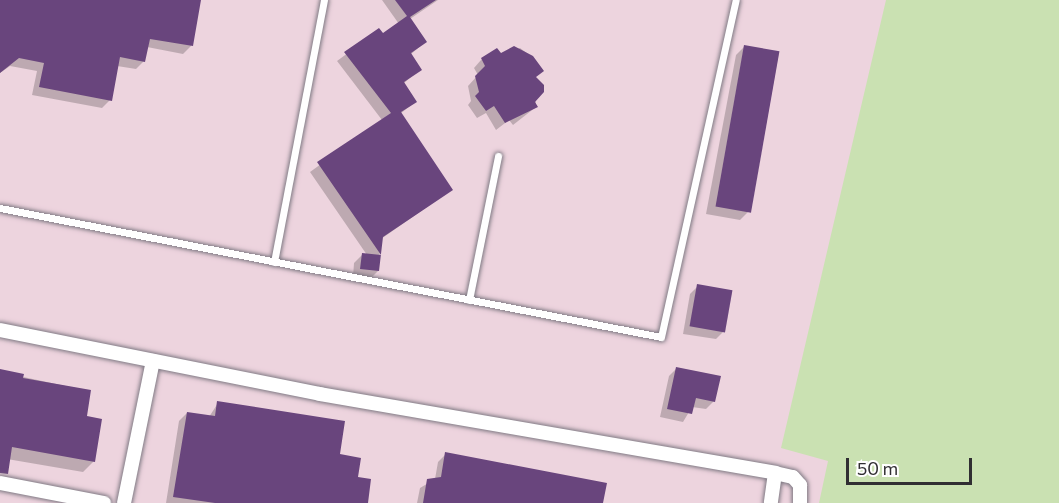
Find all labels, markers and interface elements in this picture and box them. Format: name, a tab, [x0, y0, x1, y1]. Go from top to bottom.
scale bar	[849, 446, 975, 484]
text: 50 m	[857, 457, 898, 479]

